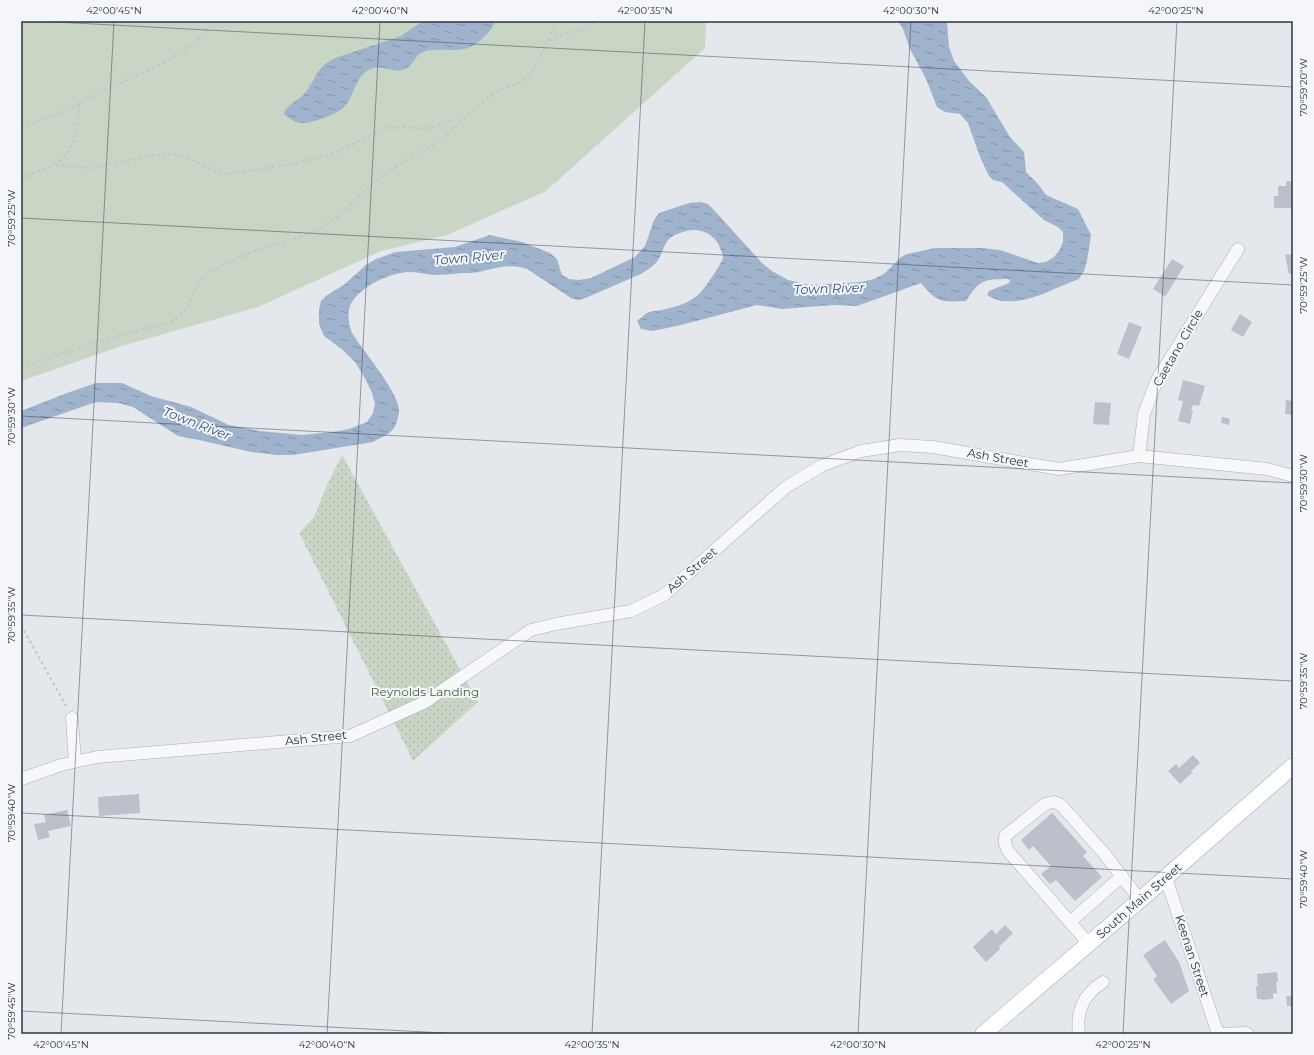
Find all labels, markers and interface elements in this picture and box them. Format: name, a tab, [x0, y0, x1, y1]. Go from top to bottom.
text: 42°00'45"N	[86, 4, 142, 17]
text: 42°00'40"N	[352, 4, 408, 17]
text: 42°00'35"N	[617, 4, 673, 17]
text: 42°00'30"N	[883, 4, 939, 17]
text: 42°00'25"N	[1148, 4, 1204, 17]
text: 70°59'20"W	[1297, 58, 1310, 116]
text: 70°59'25"W	[5, 190, 18, 246]
water label: Town River	[433, 246, 506, 268]
text: 70°59'25"W	[1297, 257, 1310, 313]
water label: Town River	[793, 279, 866, 297]
street label: Caetano Circle	[1149, 306, 1206, 389]
text: 70°59'30"W	[5, 387, 18, 445]
water label: Town River	[161, 403, 234, 443]
street label: Ash Street	[966, 445, 1030, 470]
text: 70°59'30"W	[1297, 454, 1310, 512]
street label: Ash Street	[663, 544, 720, 596]
text: 70°59'35"W	[5, 587, 18, 643]
text: 70°59'35"W	[1297, 653, 1310, 709]
park label: Reynolds Landing	[371, 684, 479, 699]
street label: Ash Street	[284, 727, 348, 748]
text: 70°59'40"W	[5, 784, 18, 842]
text: 70°59'40"W	[1297, 850, 1310, 908]
street label: South Main Street	[1093, 859, 1185, 942]
street label: Keenan Street	[1172, 913, 1213, 999]
text: 70°59'45"W	[5, 982, 18, 1040]
text: 42°00'45"N	[33, 1038, 89, 1051]
text: 42°00'40"N	[299, 1038, 355, 1051]
text: 42°00'35"N	[564, 1038, 620, 1051]
text: 42°00'30"N	[830, 1038, 886, 1051]
text: 42°00'25"N	[1095, 1038, 1151, 1051]

